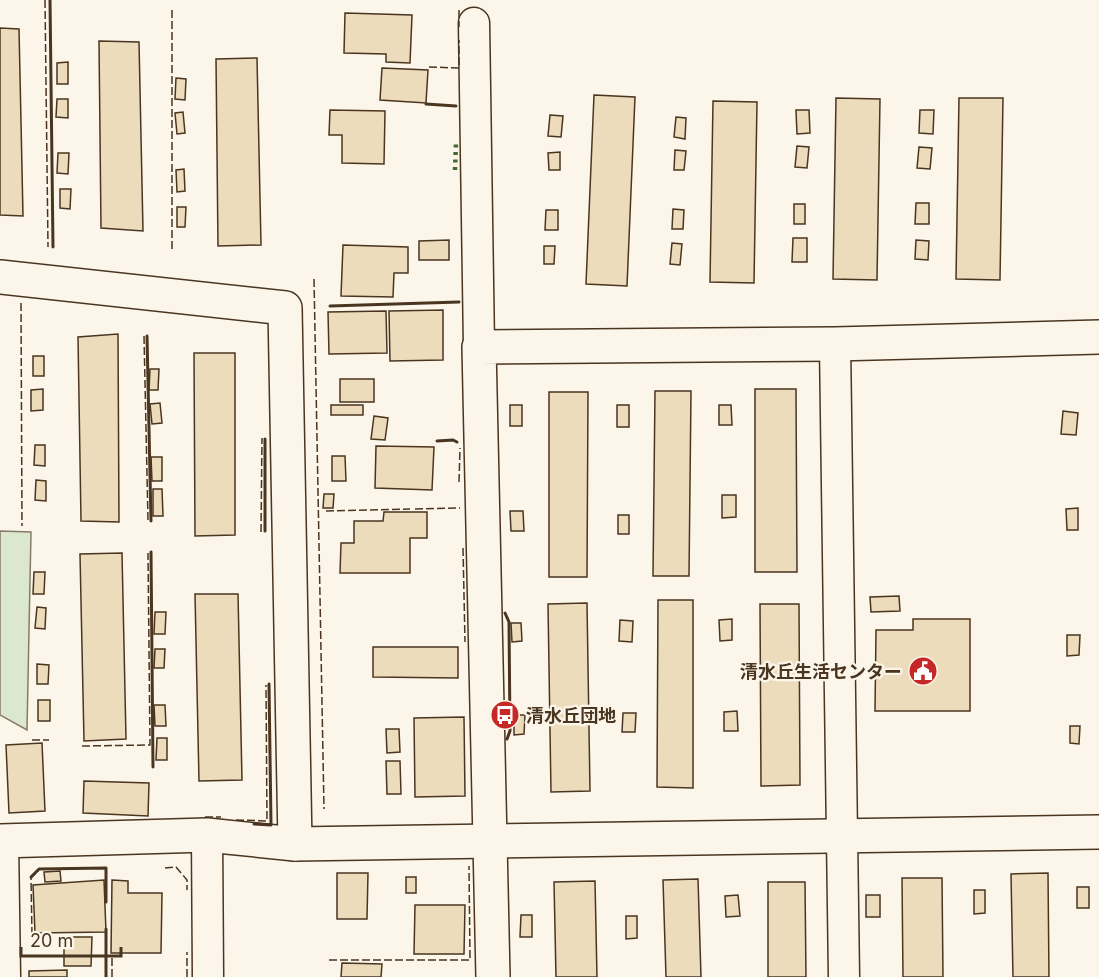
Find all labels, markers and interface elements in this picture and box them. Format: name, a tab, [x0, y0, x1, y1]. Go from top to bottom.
public building icon: 清水丘生活センター	[907, 655, 939, 687]
place label: 清水丘生活センター	[740, 661, 902, 682]
bus stop icon: 清水丘団地	[489, 699, 521, 731]
place label: 清水丘団地	[526, 705, 616, 726]
scale bar	[21, 920, 122, 958]
text: 20 m	[30, 930, 73, 951]

